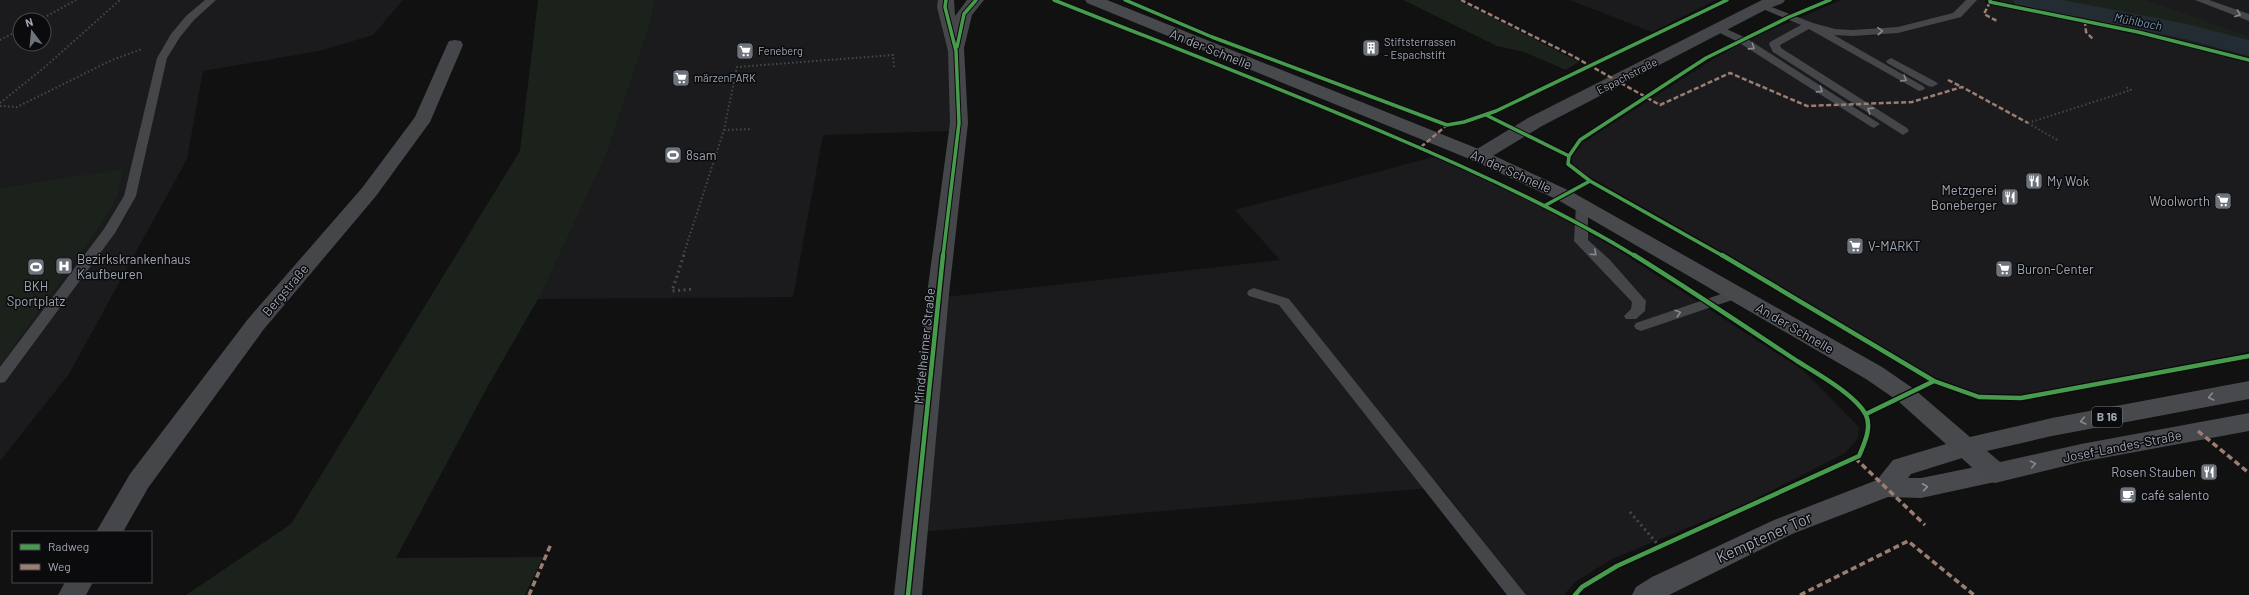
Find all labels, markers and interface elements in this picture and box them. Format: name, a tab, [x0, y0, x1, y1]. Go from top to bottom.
one-way arrow	[2234, 9, 2241, 18]
water label: Mühlbach	[2113, 10, 2163, 33]
north arrow	[12, 12, 52, 52]
text: N	[24, 15, 34, 29]
street label: An der Schnelle	[1168, 25, 1254, 73]
one-way arrow	[1877, 27, 1883, 36]
place label: Stiftsterrassen - Espachstift	[1384, 35, 1456, 61]
building icon: Stiftsterrassen - Espachstift	[1361, 38, 1381, 58]
supermarket icon: Feneberg	[735, 41, 755, 61]
one-way arrow	[1748, 42, 1755, 49]
place label: Feneberg	[758, 44, 803, 57]
street label: Espachstraße	[1594, 55, 1659, 96]
supermarket icon: märzenPARK	[671, 68, 691, 88]
place label: märzenPARK	[694, 71, 756, 84]
one-way arrow	[1900, 75, 1907, 82]
one-way arrow	[1816, 85, 1823, 92]
one-way arrow	[1868, 108, 1875, 115]
sports icon: 8sam	[663, 145, 683, 165]
street label: An der Schnelle	[1468, 146, 1554, 196]
place label: 8sam	[686, 147, 716, 163]
restaurant icon: My Wok	[2024, 171, 2044, 191]
place label: My Wok	[2047, 173, 2090, 189]
place label: Metzgerei Boneberger	[1931, 182, 1997, 213]
restaurant icon: Metzgerei Boneberger	[2000, 187, 2020, 207]
supermarket icon: Woolworth	[2213, 191, 2233, 211]
place label: Woolworth	[2149, 193, 2210, 209]
supermarket icon: V-MARKT	[1845, 236, 1865, 256]
place label: V-MARKT	[1868, 238, 1921, 254]
one-way arrow	[1589, 248, 1597, 255]
place label: Bezirkskrankenhaus Kaufbeuren	[77, 251, 191, 282]
hospital icon: Bezirkskrankenhaus Kaufbeuren	[54, 256, 74, 276]
sports icon: BKH Sportplatz	[26, 257, 46, 277]
supermarket icon: Buron-Center	[1994, 259, 2014, 279]
street label: Bergstraße	[259, 261, 311, 319]
place label: Buron-Center	[2017, 261, 2094, 277]
place label: BKH Sportplatz	[7, 278, 66, 309]
street label: Mindelheimer Straße	[910, 287, 938, 405]
street label: An der Schnelle	[1753, 299, 1837, 357]
one-way arrow	[1675, 309, 1682, 318]
one-way arrow	[2208, 392, 2214, 401]
road number: B 16	[2092, 407, 2122, 427]
one-way arrow	[2080, 416, 2086, 425]
street label: Josef-Landes-Straße	[2061, 427, 2183, 465]
one-way arrow	[2030, 461, 2036, 469]
restaurant icon: Rosen Stauben	[2199, 462, 2219, 482]
place label: Rosen Stauben	[2111, 464, 2196, 480]
one-way arrow	[1922, 483, 1928, 492]
cafe icon: café salento	[2118, 485, 2138, 505]
place label: café salento	[2141, 487, 2209, 503]
street label: Kemptener Tor	[1713, 507, 1815, 566]
legend	[12, 531, 152, 583]
text: Radweg	[48, 539, 89, 553]
text: Weg	[48, 559, 71, 573]

